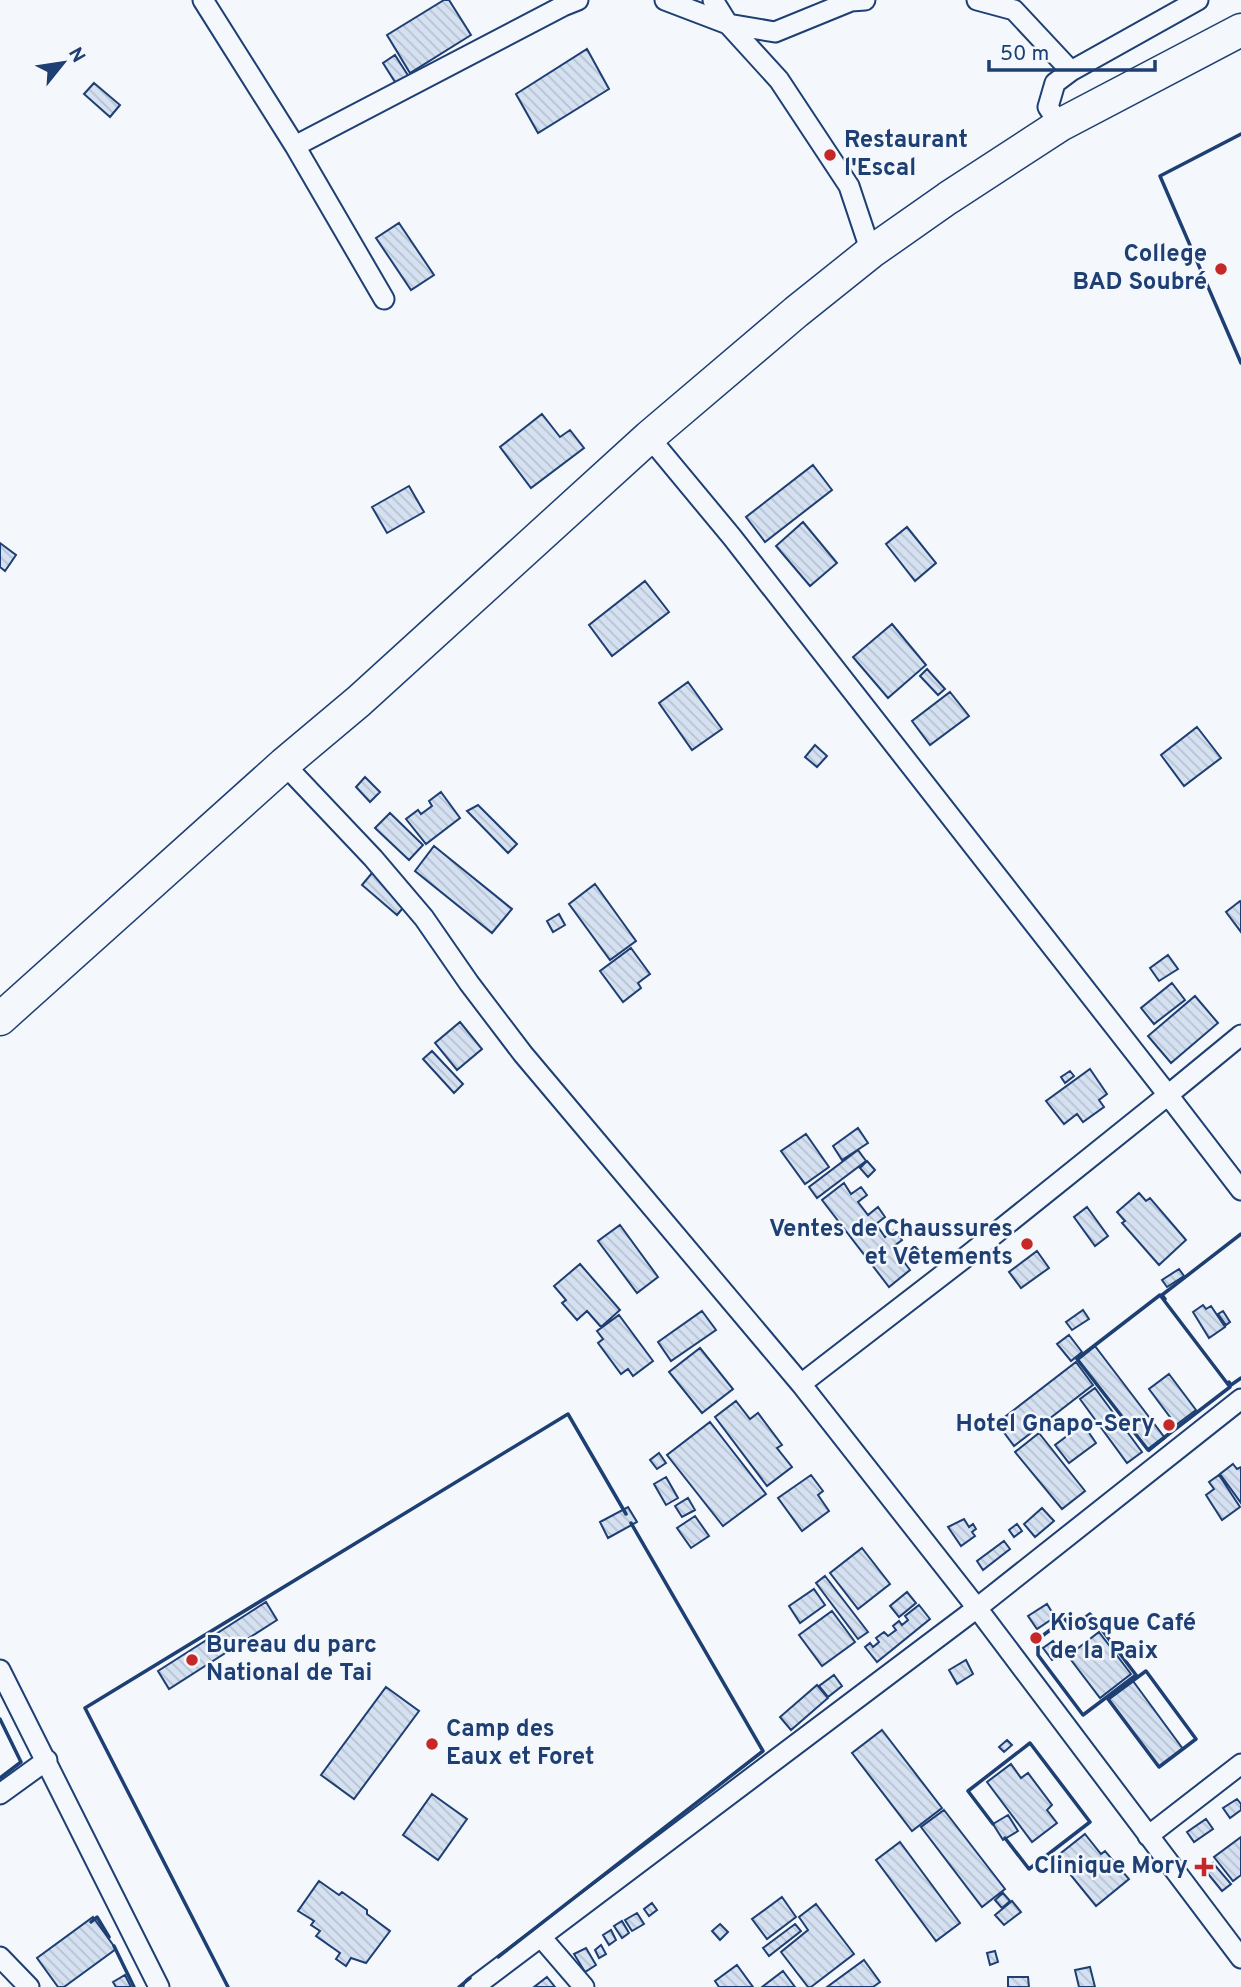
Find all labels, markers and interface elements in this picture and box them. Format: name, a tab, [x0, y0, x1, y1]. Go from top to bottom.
north arrow	[28, 28, 98, 98]
scale bar	[989, 28, 1155, 72]
text: 50 m	[1000, 41, 1049, 68]
text: N	[62, 44, 90, 67]
place label: Restaurant l'Escal	[844, 126, 968, 184]
marker: Restaurant l'Escal	[822, 147, 838, 163]
place label: College BAD Soubré	[1073, 240, 1207, 298]
marker: College BAD Soubré	[1213, 261, 1229, 277]
place label: Ventes de Chaussures et Vêtements	[769, 1215, 1013, 1273]
marker: Ventes de Chaussures et Vêtements	[1019, 1236, 1035, 1252]
place label: Hotel Gnapo-Sery	[956, 1410, 1155, 1440]
marker: Hotel Gnapo-Sery	[1161, 1417, 1177, 1433]
place label: Kiosque Café de la Paix	[1050, 1609, 1196, 1667]
marker: Kiosque Café de la Paix	[1028, 1630, 1044, 1646]
place label: Bureau du parc National de Tai	[206, 1631, 377, 1689]
marker: Bureau du parc National de Tai	[184, 1652, 200, 1668]
place label: Camp des Eaux et Foret	[446, 1715, 594, 1773]
marker: Camp des Eaux et Foret	[424, 1736, 440, 1752]
place label: Clinique Mory	[1034, 1852, 1188, 1882]
marker: Clinique Mory	[1194, 1857, 1214, 1877]

